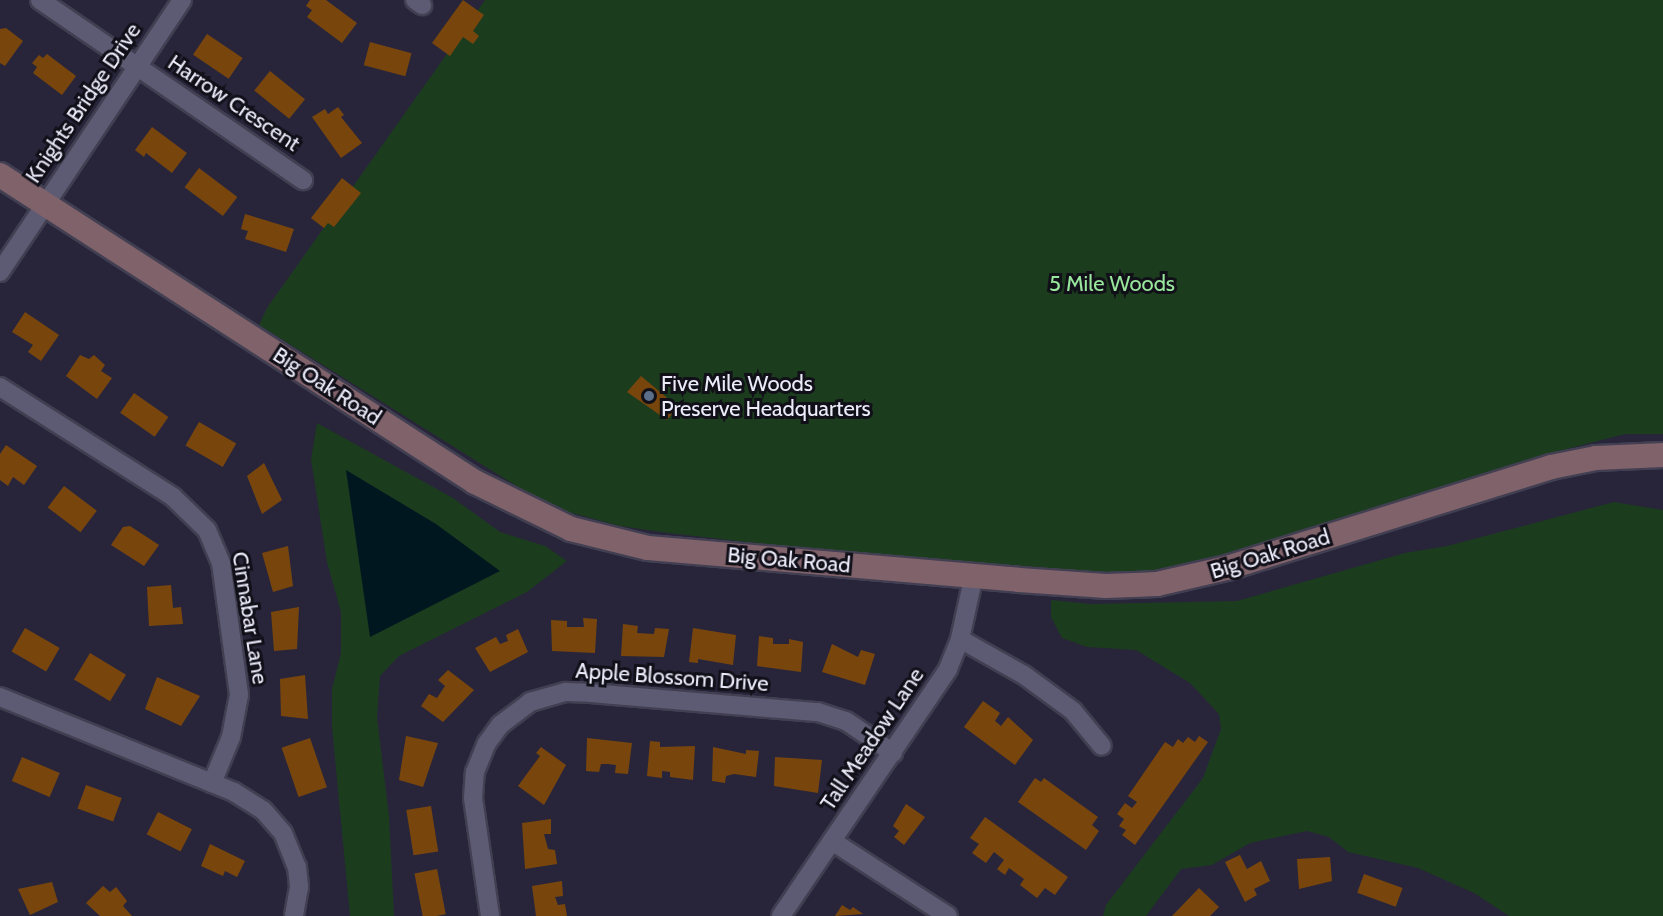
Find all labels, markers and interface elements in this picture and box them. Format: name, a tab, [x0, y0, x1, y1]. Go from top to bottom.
street label: Knights Bridge Drive	[20, 18, 146, 188]
street label: Harrow Crescent	[163, 49, 305, 157]
park label: 5 Mile Woods	[1049, 271, 1175, 297]
street label: Big Oak Road	[268, 341, 386, 431]
place label: Five Mile Woods Preserve Headquarters	[661, 370, 871, 422]
marker: Five Mile Woods Preserve Headquarters	[642, 389, 656, 403]
street label: Big Oak Road	[1207, 523, 1333, 585]
street label: Big Oak Road	[726, 541, 852, 579]
street label: Cinnabar Lane	[226, 550, 274, 686]
street label: Apple Blossom Drive	[575, 657, 769, 697]
street label: Tall Meadow Lane	[815, 663, 929, 815]

